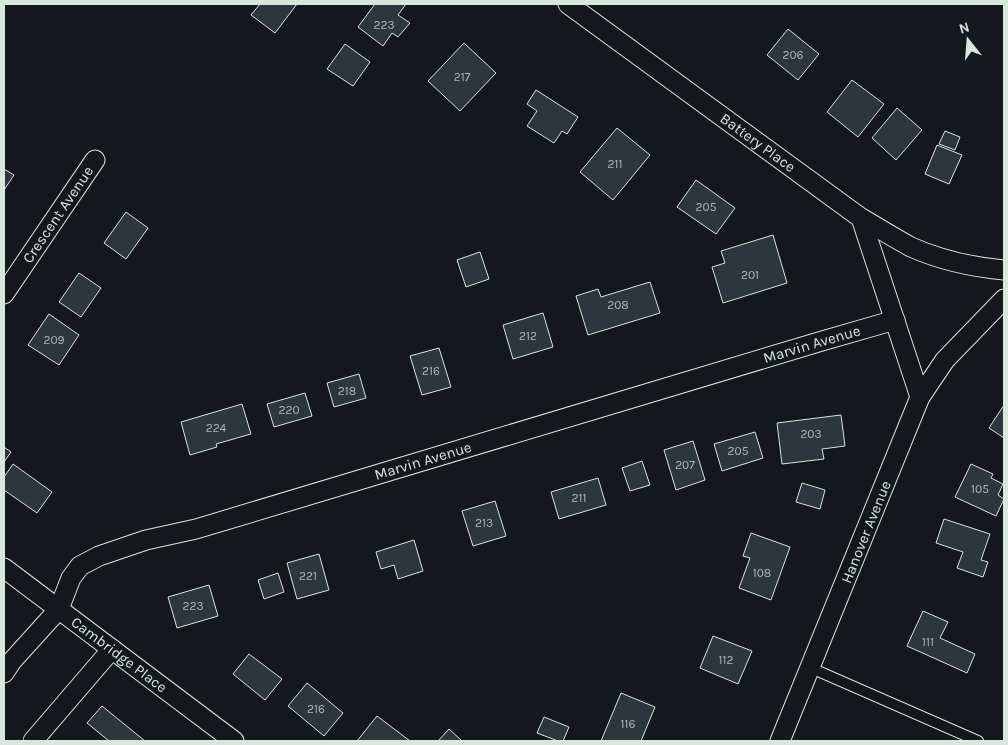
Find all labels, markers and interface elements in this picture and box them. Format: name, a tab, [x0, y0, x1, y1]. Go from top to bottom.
north arrow	[943, 15, 993, 65]
house number: 223	[374, 18, 395, 32]
text: N	[957, 18, 972, 38]
house number: 206	[783, 48, 804, 62]
house number: 217	[454, 70, 471, 84]
street label: Battery Place	[717, 109, 799, 176]
house number: 211	[608, 157, 622, 171]
street label: Crescent Avenue	[19, 163, 97, 267]
house number: 205	[696, 200, 717, 214]
house number: 201	[741, 268, 759, 282]
house number: 208	[607, 298, 629, 312]
street label: Marvin Avenue	[761, 321, 862, 367]
house number: 212	[519, 329, 537, 343]
house number: 209	[43, 333, 65, 347]
house number: 216	[422, 364, 440, 378]
house number: 218	[338, 384, 356, 398]
house number: 220	[278, 403, 300, 417]
house number: 224	[206, 421, 227, 435]
house number: 203	[800, 427, 822, 441]
street label: Marvin Avenue	[372, 438, 474, 484]
house number: 205	[728, 444, 749, 458]
house number: 207	[675, 458, 695, 472]
street label: Hanover Avenue	[837, 478, 895, 586]
house number: 105	[971, 482, 989, 496]
house number: 211	[572, 491, 586, 505]
house number: 213	[475, 516, 493, 530]
house number: 108	[753, 566, 771, 580]
house number: 221	[299, 569, 317, 583]
house number: 223	[183, 599, 204, 613]
street label: Cambridge Place	[68, 613, 171, 696]
house number: 111	[922, 635, 934, 649]
house number: 112	[719, 653, 733, 667]
house number: 216	[307, 702, 325, 716]
house number: 116	[621, 717, 636, 731]

